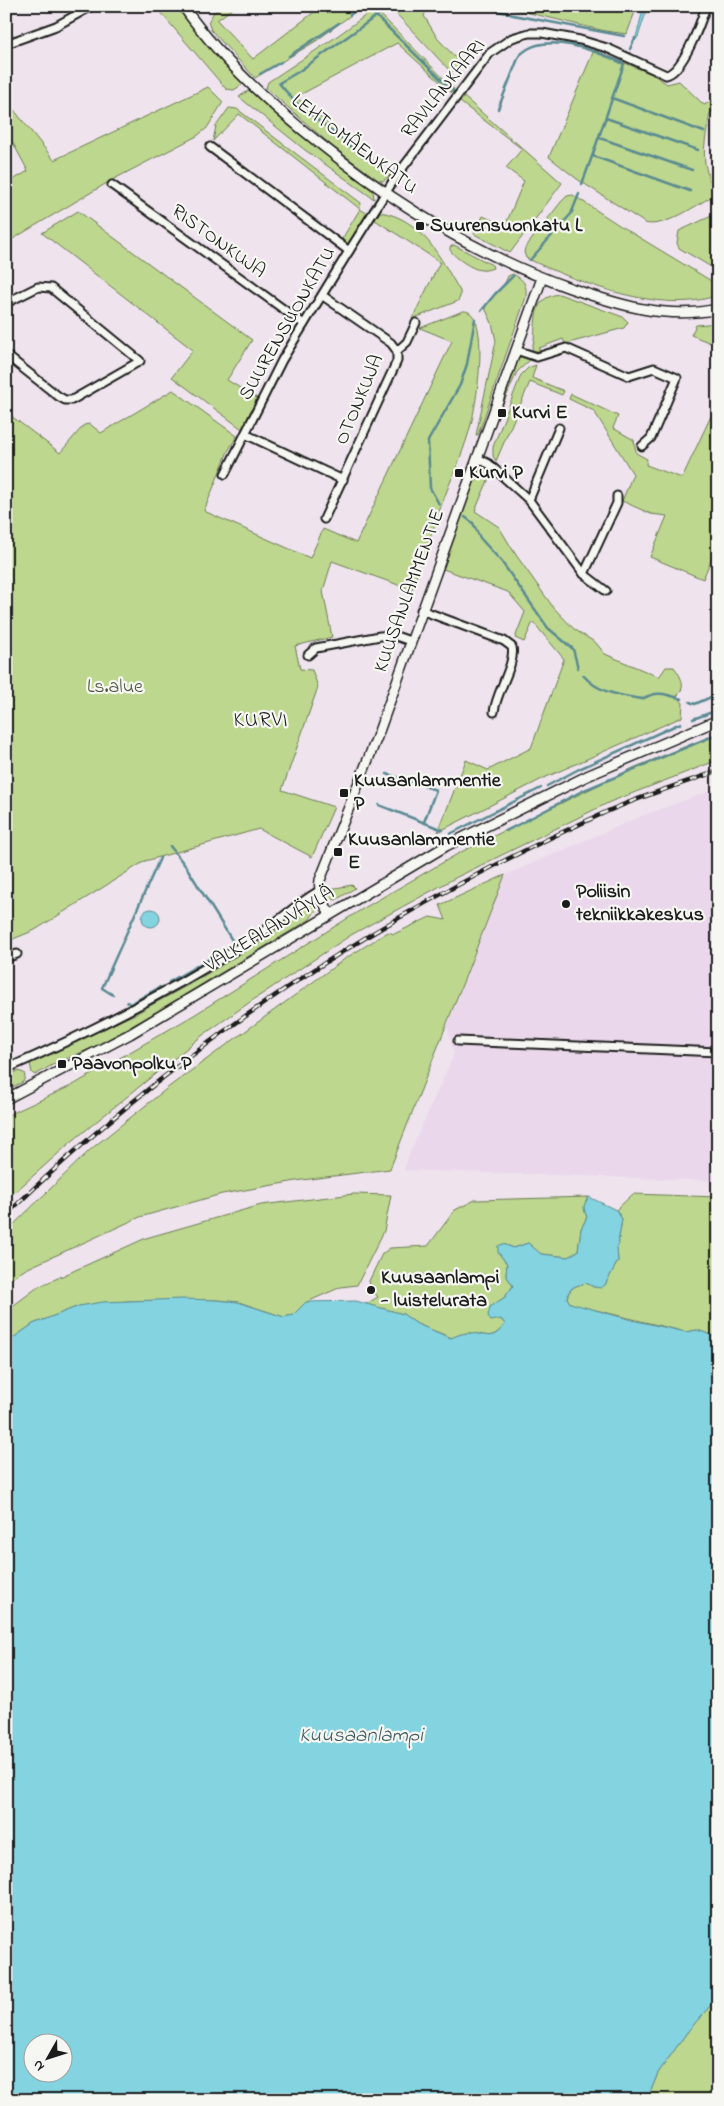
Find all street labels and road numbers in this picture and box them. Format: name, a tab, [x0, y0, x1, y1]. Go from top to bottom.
street label: RAVILANKAARI	[395, 33, 493, 145]
street label: LEHTOMÄENKATU	[285, 88, 423, 202]
street label: RISTONKUJA	[165, 198, 271, 286]
street label: SUURENSUONKATU	[232, 242, 344, 406]
street label: OTONKUJA	[328, 350, 392, 450]
street label: KUUSANLAMMENTIE	[367, 505, 453, 677]
street label: VALKEALANVÄYLÄ	[199, 880, 341, 981]

